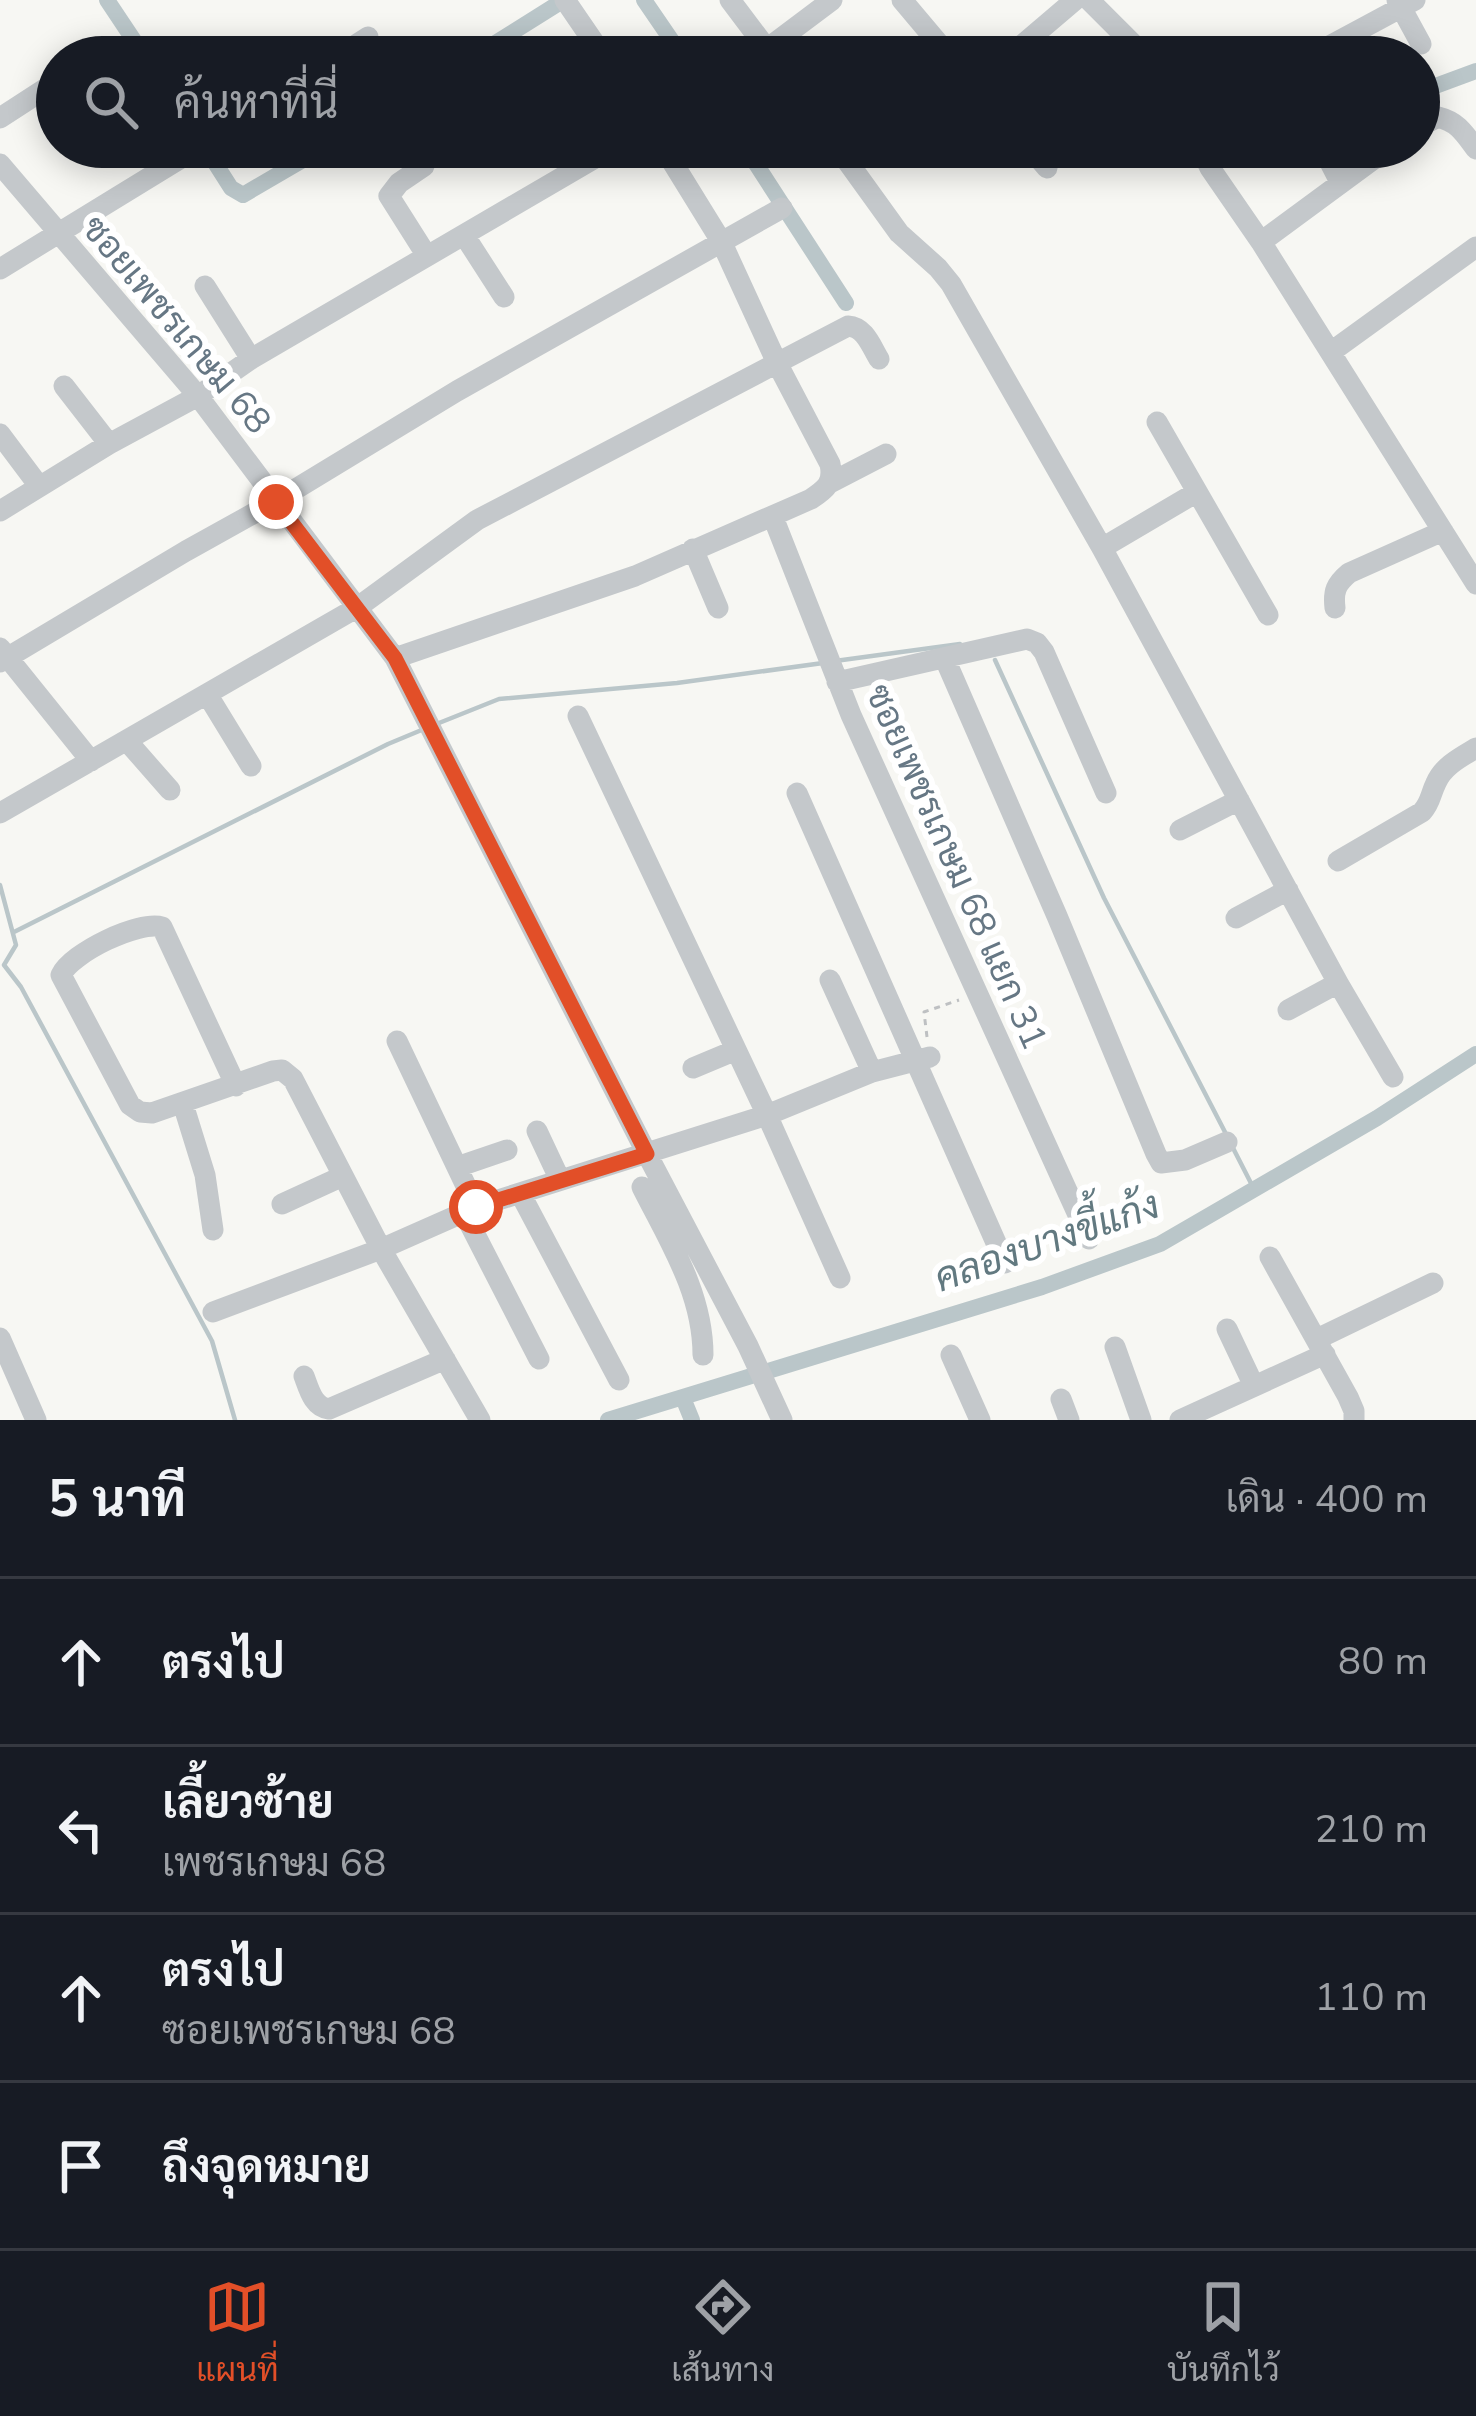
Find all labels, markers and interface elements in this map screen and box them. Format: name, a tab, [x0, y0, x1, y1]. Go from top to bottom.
search box	[36, 36, 1440, 168]
icon: search	[78, 69, 144, 135]
text: ค้นหาที่นี่	[174, 73, 338, 134]
street label: ซอยเพชรเกษม 68	[70, 205, 282, 445]
route end	[249, 475, 303, 529]
street label: ซอยเพชรเกษม 68 แยก 31	[853, 677, 1059, 1057]
water label: คลองบางขี้แก้ง	[924, 1169, 1166, 1305]
route start	[449, 1180, 503, 1234]
text: 5 นาที	[48, 1464, 186, 1534]
text: เดิน · 400 m	[1225, 1473, 1428, 1526]
icon: ahead	[48, 1629, 114, 1695]
text: ตรงไป	[162, 1633, 285, 1694]
text: 80 m	[1338, 1635, 1428, 1688]
text: เลี้ยวซ้าย	[162, 1773, 334, 1834]
icon: left	[48, 1797, 114, 1863]
text: 210 m	[1314, 1803, 1428, 1856]
text: เพชรเกษม 68	[162, 1837, 386, 1890]
text: ตรงไป	[162, 1941, 285, 2002]
icon: ahead	[48, 1965, 114, 2031]
text: 110 m	[1314, 1971, 1428, 2024]
text: ซอยเพชรเกษม 68	[162, 2005, 456, 2058]
icon: arrive	[48, 2133, 114, 2199]
text: ถึงจุดหมาย	[162, 2137, 371, 2198]
tab: แผนที่	[196, 2274, 279, 2393]
tab: เส้นทาง	[671, 2274, 774, 2393]
tab: บันทึกไว้	[1167, 2274, 1280, 2393]

